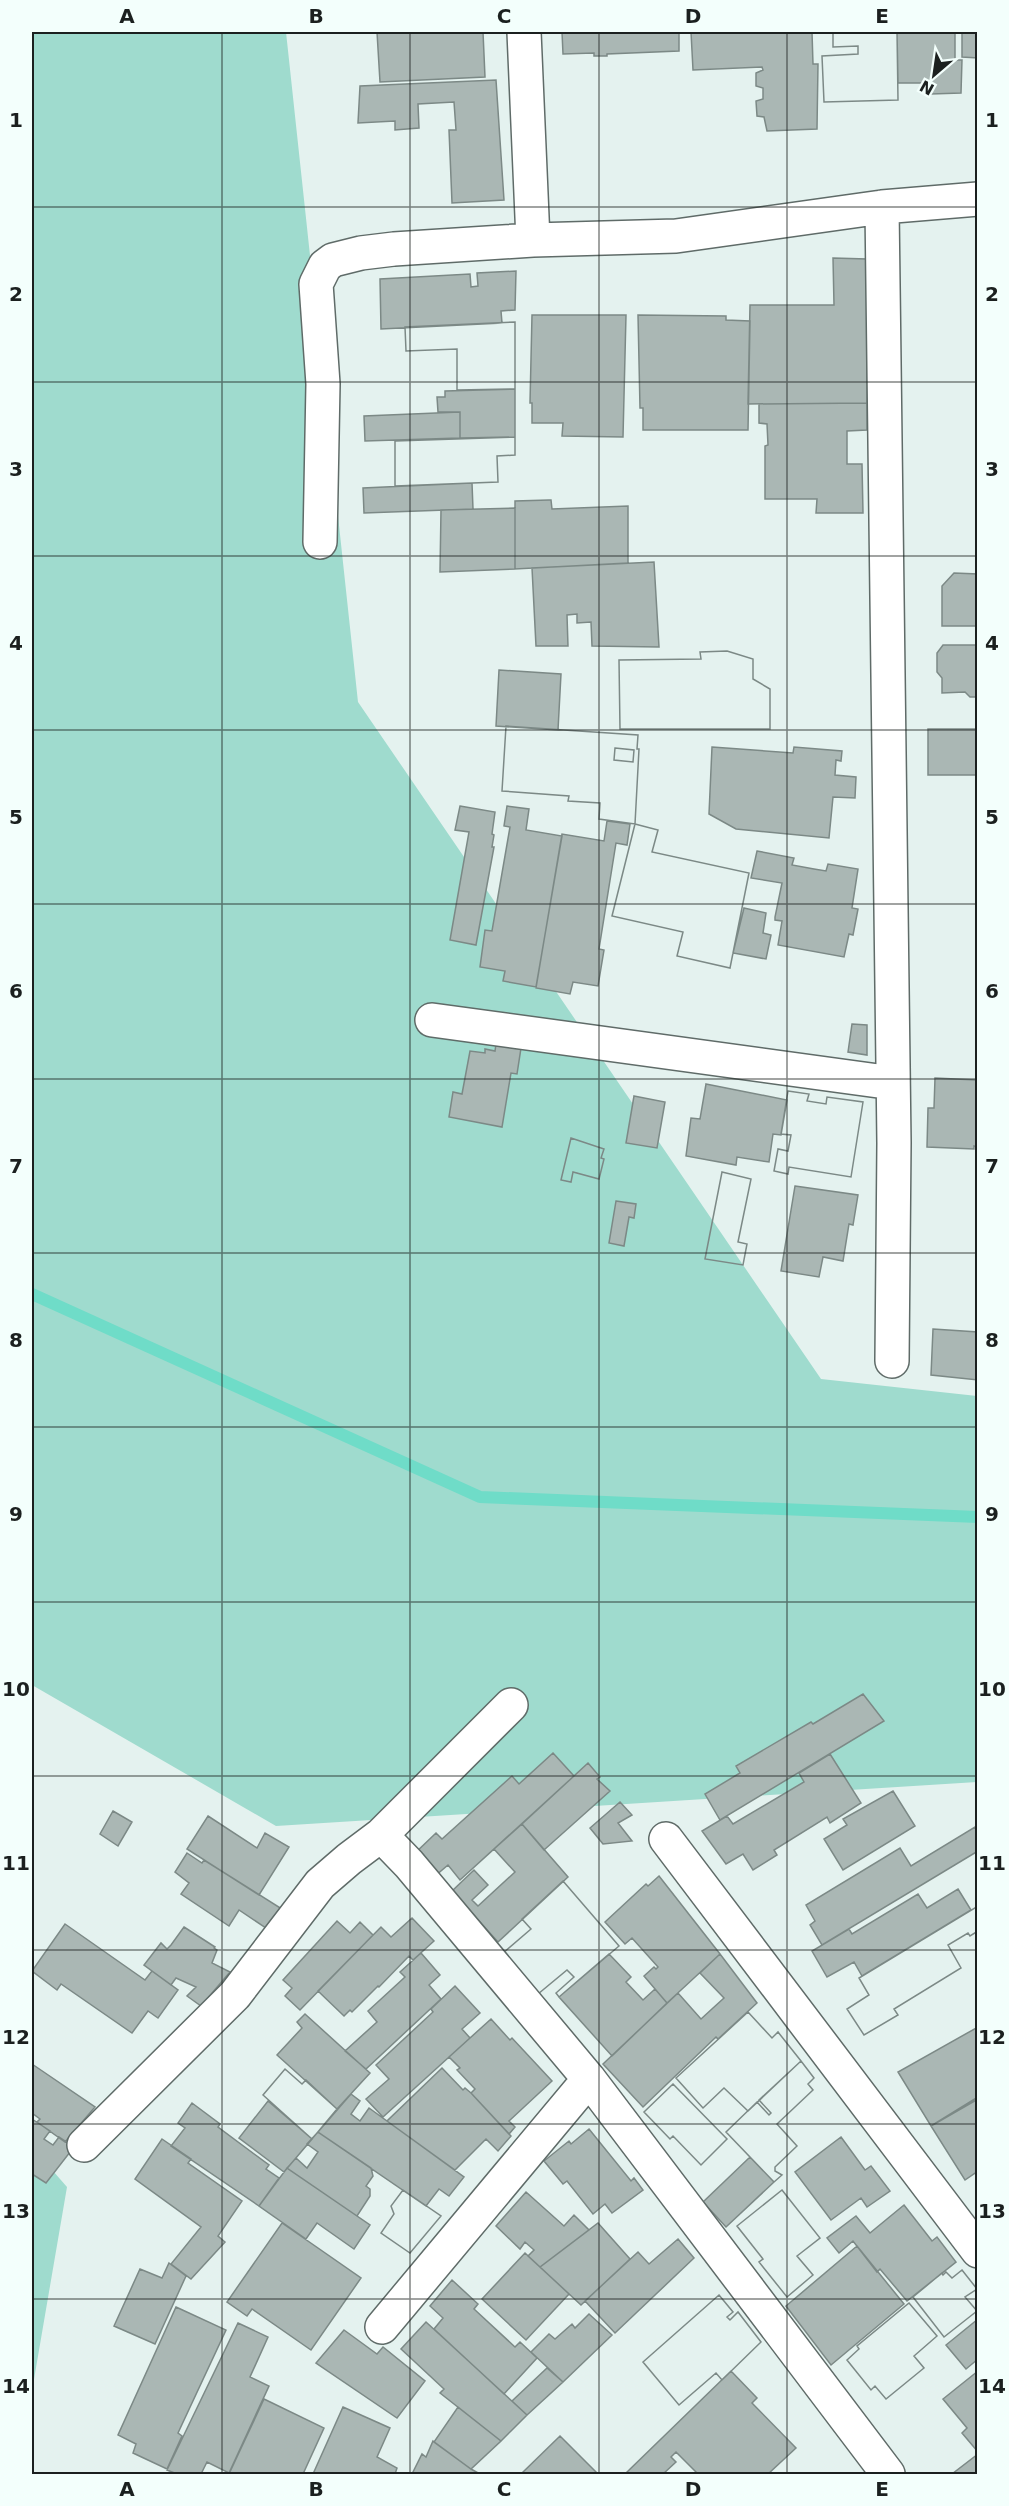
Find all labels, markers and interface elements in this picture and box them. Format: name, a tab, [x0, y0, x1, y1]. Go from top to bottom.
text: A	[119, 4, 135, 28]
text: B	[308, 4, 324, 28]
text: C	[497, 4, 511, 28]
text: D	[685, 4, 701, 28]
text: E	[875, 4, 889, 28]
north arrow	[904, 45, 964, 105]
text: N	[917, 76, 937, 99]
text: 1	[9, 108, 23, 132]
text: 1	[985, 108, 999, 132]
text: 2	[9, 282, 23, 306]
text: 2	[985, 282, 999, 306]
text: 3	[9, 457, 23, 481]
text: 3	[985, 457, 999, 481]
text: 4	[9, 631, 23, 655]
text: 4	[985, 631, 999, 655]
text: 5	[9, 805, 23, 829]
text: 5	[985, 805, 999, 829]
text: 6	[9, 979, 23, 1003]
text: 6	[985, 979, 999, 1003]
text: 7	[9, 1154, 23, 1178]
text: 7	[985, 1154, 999, 1178]
text: 8	[9, 1328, 23, 1352]
text: 8	[985, 1328, 999, 1352]
text: 9	[9, 1502, 23, 1526]
text: 9	[985, 1502, 999, 1526]
text: 10	[2, 1677, 30, 1701]
text: 10	[978, 1677, 1006, 1701]
text: 11	[2, 1851, 30, 1875]
text: 11	[978, 1851, 1006, 1875]
text: 12	[2, 2025, 30, 2049]
text: 12	[978, 2025, 1006, 2049]
text: 13	[2, 2199, 30, 2223]
text: 13	[978, 2199, 1006, 2223]
text: 14	[2, 2374, 30, 2398]
text: 14	[978, 2374, 1006, 2398]
text: A	[119, 2477, 135, 2501]
text: B	[308, 2477, 324, 2501]
text: C	[497, 2477, 511, 2501]
text: D	[685, 2477, 701, 2501]
text: E	[875, 2477, 889, 2501]

